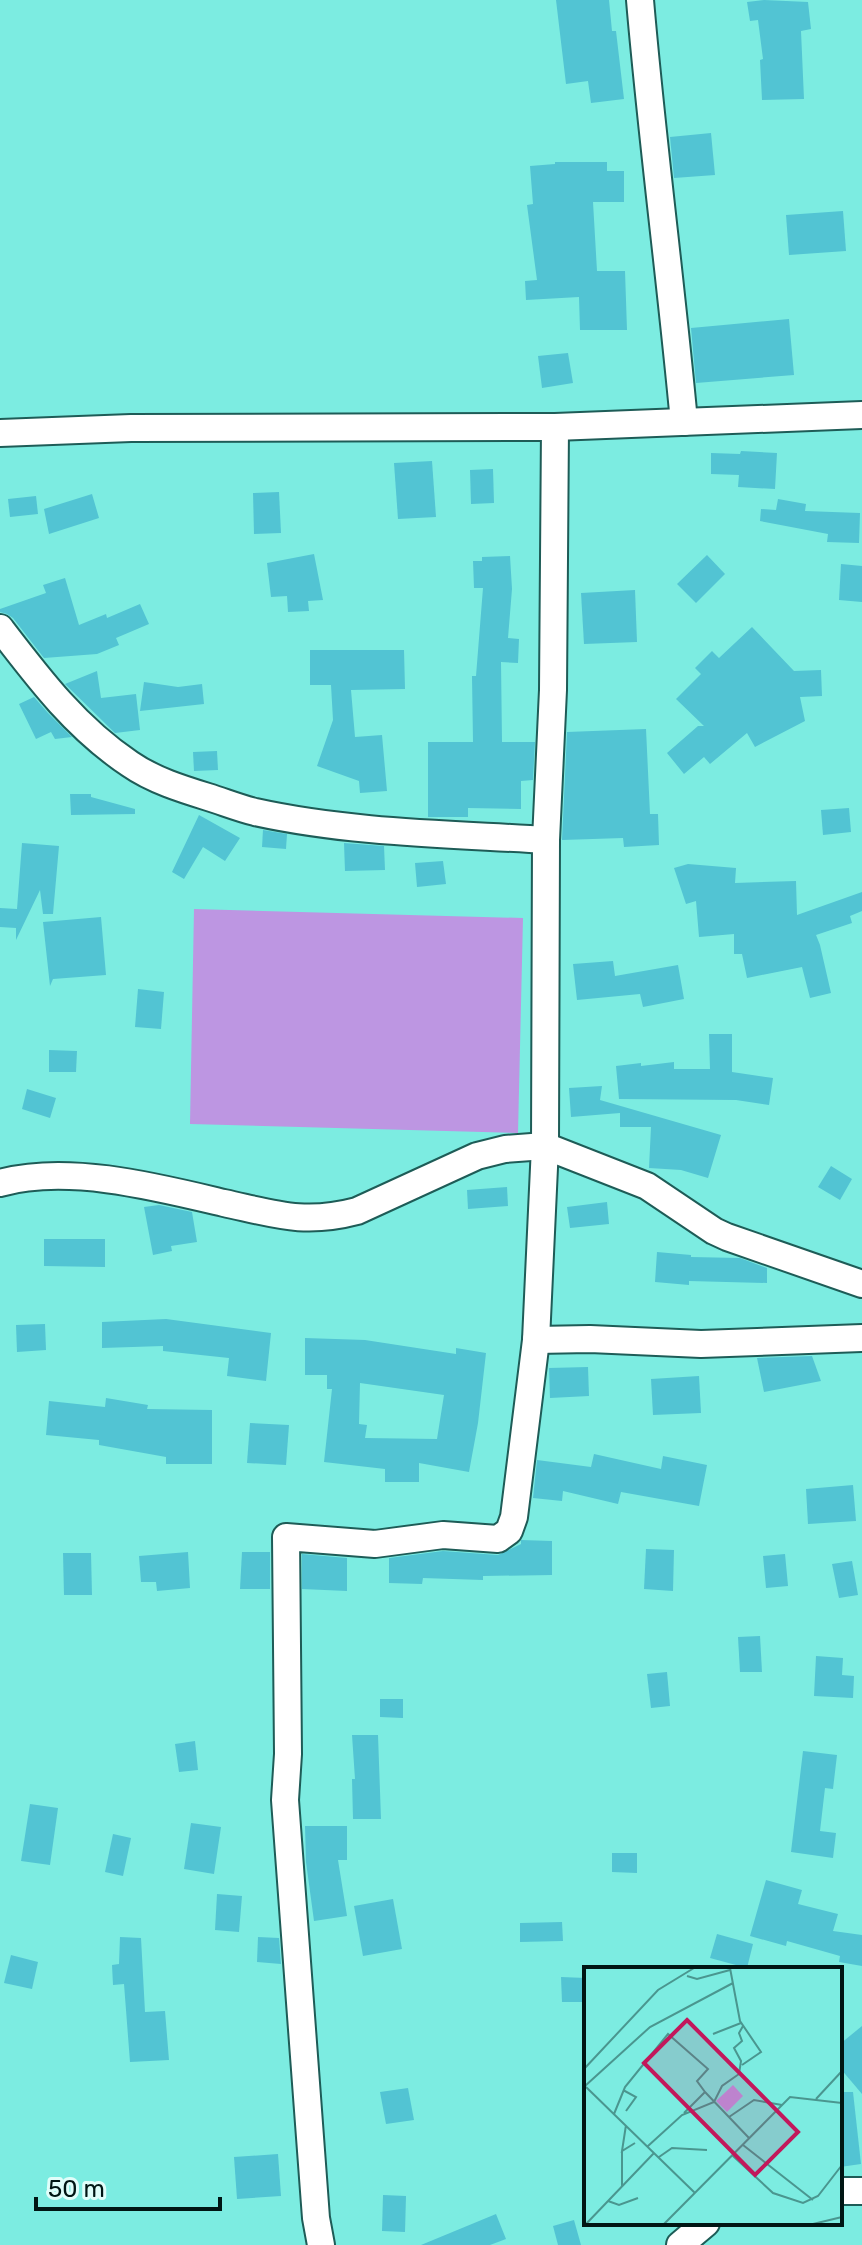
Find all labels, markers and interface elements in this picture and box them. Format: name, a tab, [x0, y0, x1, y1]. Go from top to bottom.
inset map	[584, 1967, 842, 2225]
scale bar	[36, 2161, 220, 2211]
text: 50 m	[48, 2175, 105, 2203]

